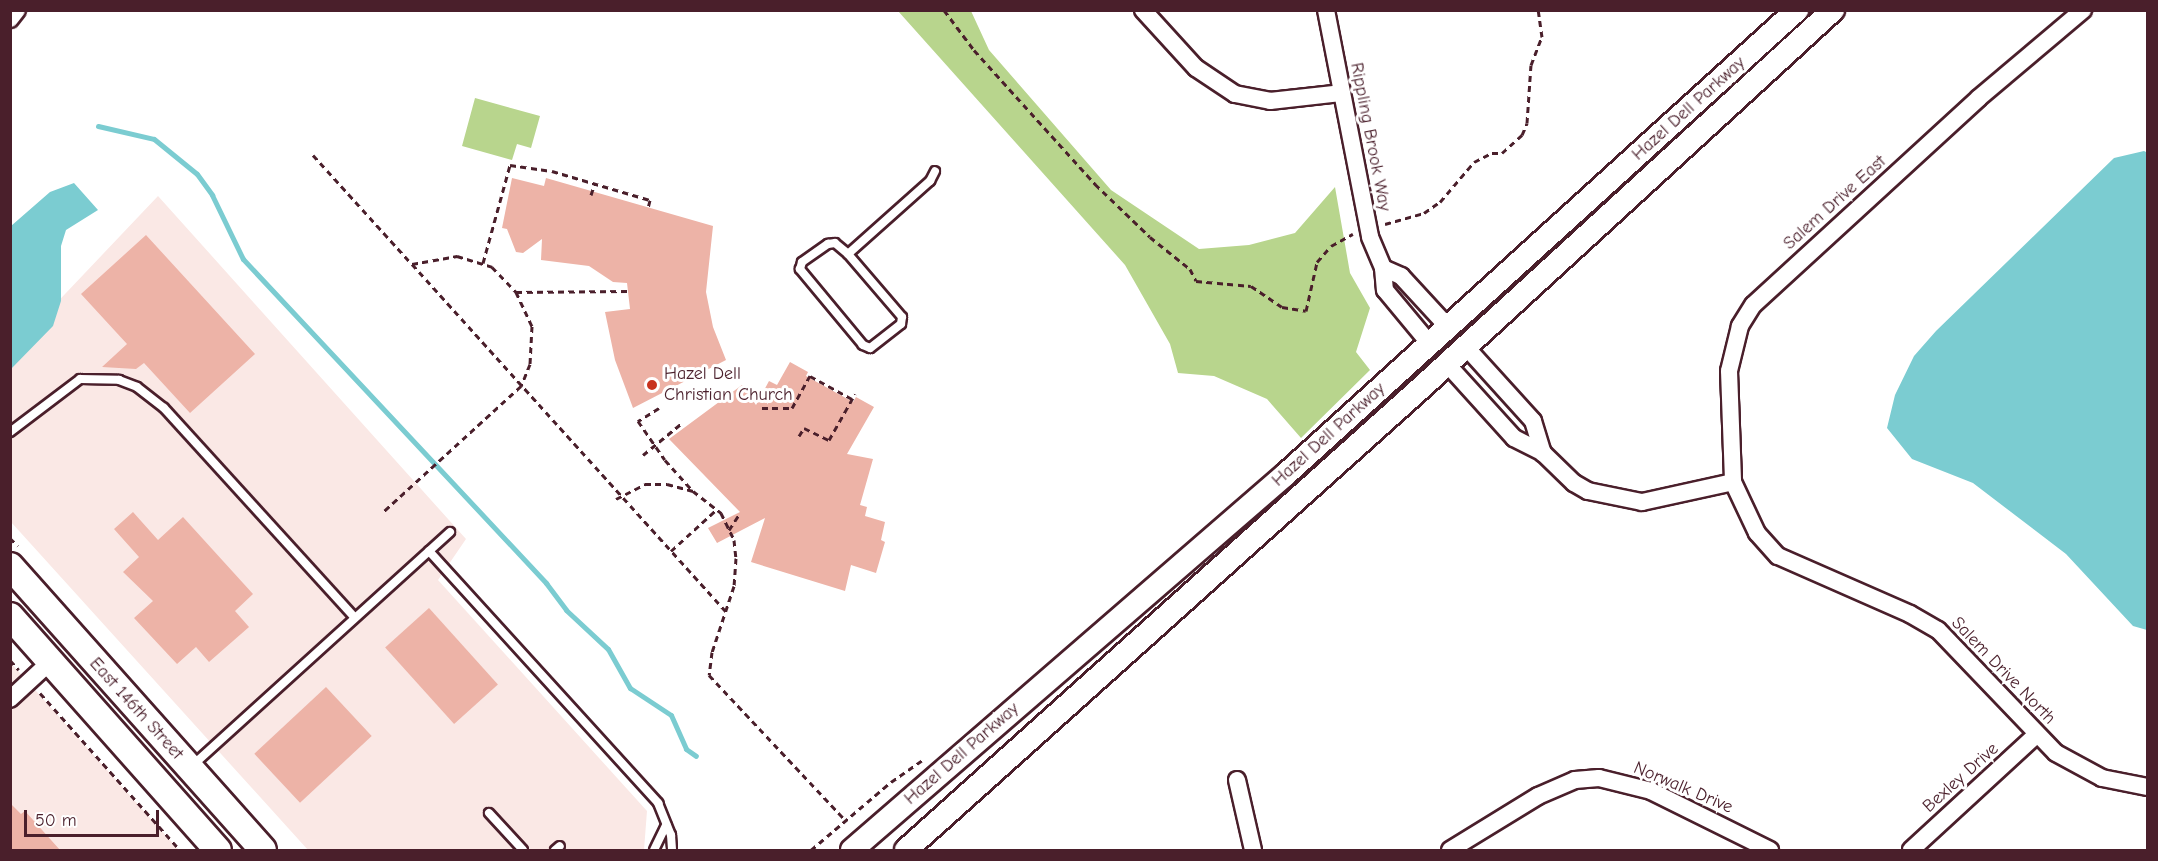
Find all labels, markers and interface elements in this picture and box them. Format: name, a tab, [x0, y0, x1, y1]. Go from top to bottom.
street label: Hazel Dell Parkway	[1628, 52, 1750, 166]
street label: Rippling Brook Way	[1345, 61, 1395, 213]
street label: Salem Drive East	[1779, 151, 1891, 255]
place label: Hazel Dell Christian Church	[664, 364, 793, 406]
marker: Hazel Dell Christian Church	[645, 378, 659, 392]
street label: Hazel Dell Parkway	[1268, 378, 1390, 492]
street label: Salem Drive North	[1946, 613, 2060, 729]
street label: East 146th Street	[84, 653, 188, 765]
street label: Hazel Dell Parkway	[900, 698, 1024, 810]
street label: Bexley Drive	[1919, 738, 2003, 818]
street label: Norwalk Drive	[1630, 757, 1736, 819]
scale bar	[27, 798, 162, 836]
text: 50 m	[35, 810, 77, 831]

